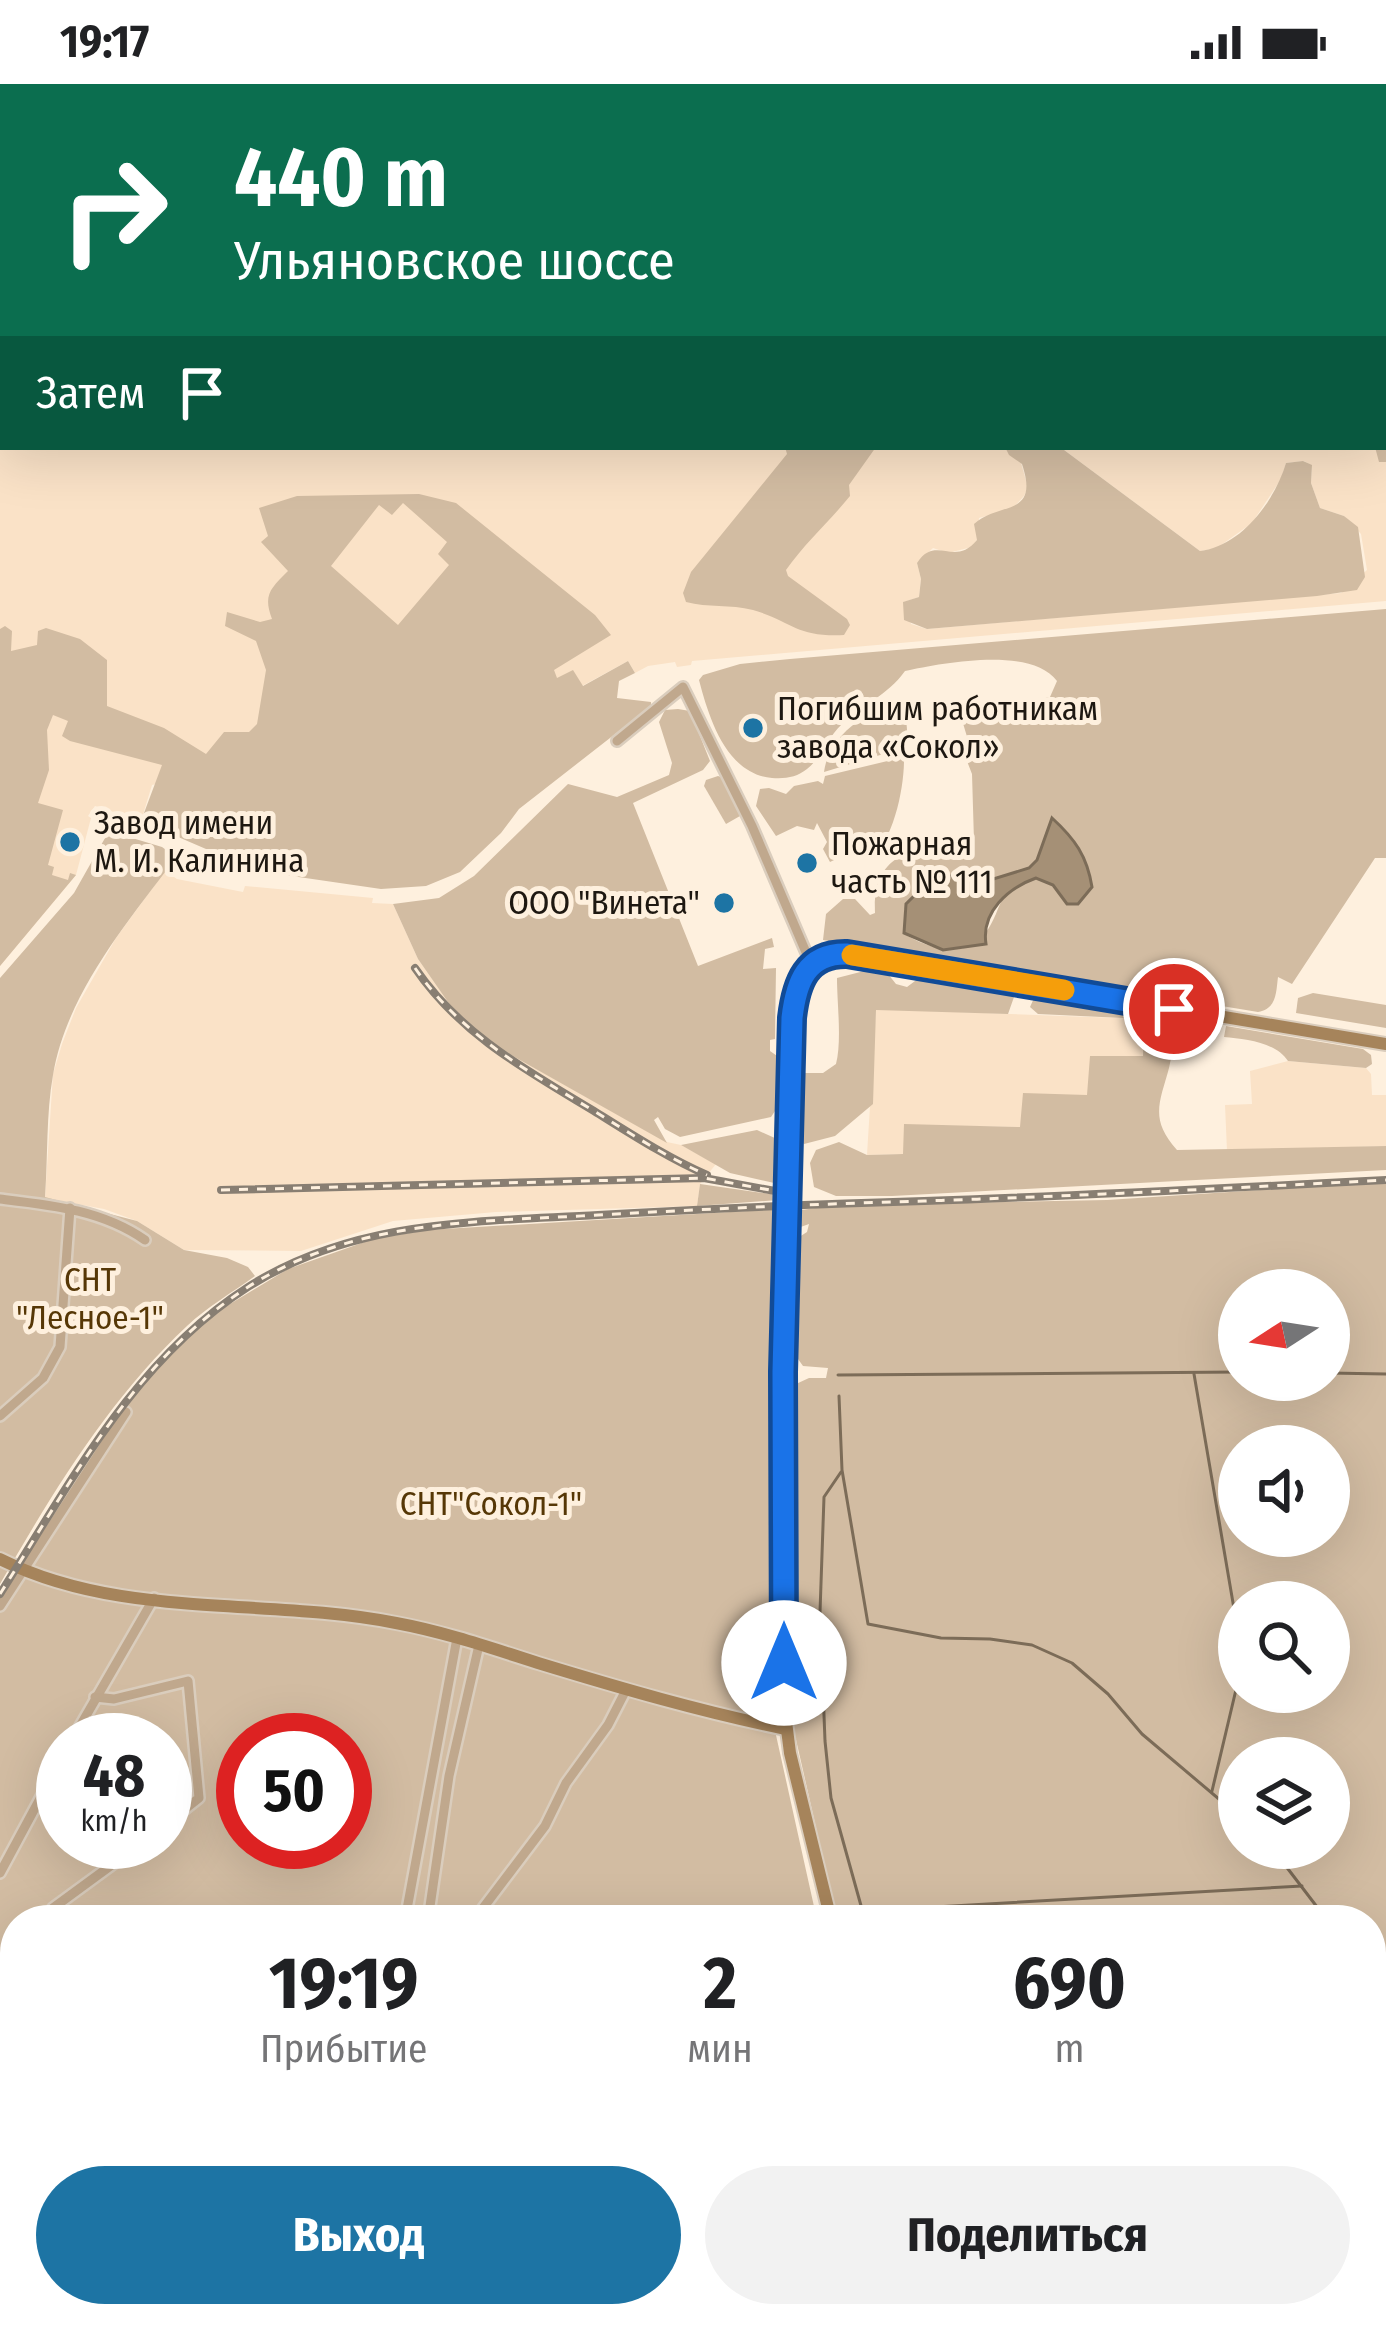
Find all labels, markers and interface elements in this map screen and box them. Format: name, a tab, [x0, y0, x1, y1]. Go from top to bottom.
text: 19:17	[60, 15, 149, 69]
text: 440 m	[234, 127, 448, 228]
icon: right	[36, 132, 192, 288]
text: Ульяновское шоссе	[234, 229, 675, 293]
icon: arrive	[169, 360, 235, 426]
text: Затем	[36, 366, 145, 420]
place label: Погибшим работникам завода «Сокол»	[777, 689, 1098, 767]
marker: Погибшим работникам завода «Сокол»	[740, 715, 766, 741]
place label: Завод имени М. И. Калинина	[94, 803, 304, 881]
place label: Пожарная часть № 111	[831, 824, 993, 902]
marker: Завод имени М. И. Калинина	[57, 829, 83, 855]
marker: Пожарная часть № 111	[794, 850, 820, 876]
place label: ООО "Винета"	[508, 883, 700, 923]
marker: ООО "Винета"	[711, 890, 737, 916]
pin	[1123, 958, 1225, 1060]
icon: arrive	[1141, 976, 1207, 1042]
park label: СНТ "Лесное-1"	[16, 1260, 164, 1338]
north arrow	[1218, 1269, 1350, 1401]
map controls	[1218, 1269, 1350, 1869]
button: sound	[1218, 1425, 1350, 1557]
park label: СНТ"Сокол-1"	[400, 1484, 582, 1524]
button: search	[1218, 1581, 1350, 1713]
position arrow	[721, 1600, 847, 1726]
speed limit sign: 50	[216, 1713, 372, 1869]
button: layers	[1218, 1737, 1350, 1869]
text: 48	[83, 1740, 145, 1812]
text: km/h	[81, 1803, 147, 1839]
text: 19:19	[269, 1941, 418, 2027]
text: 2	[703, 1941, 737, 2027]
text: 690	[1013, 1941, 1126, 2027]
text: Прибытие	[260, 2026, 427, 2072]
text: мин	[687, 2026, 753, 2072]
text: m	[1054, 2026, 1084, 2072]
button: Выход	[36, 2166, 681, 2304]
button: Поделиться	[705, 2166, 1350, 2304]

